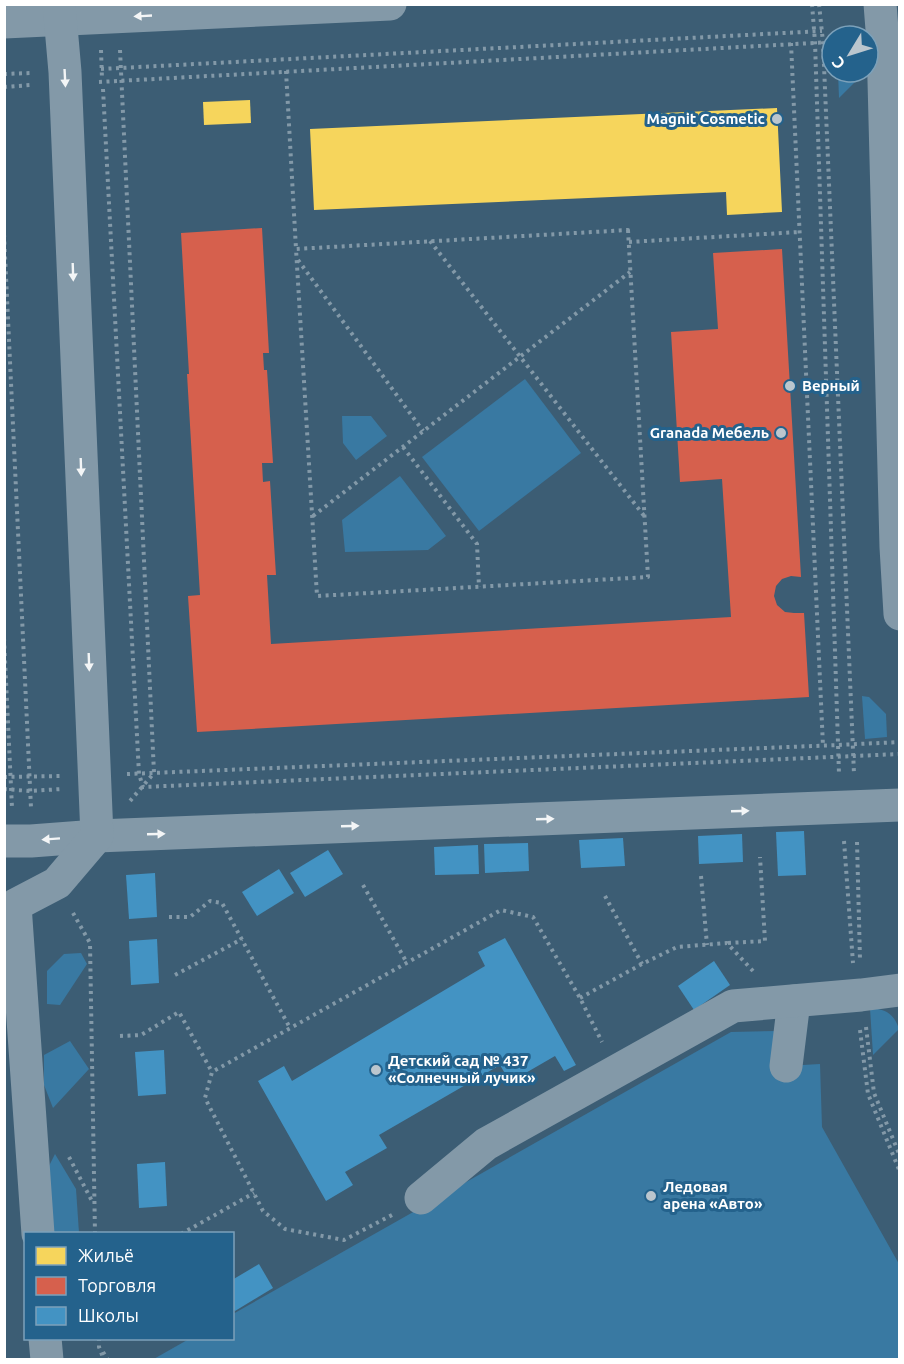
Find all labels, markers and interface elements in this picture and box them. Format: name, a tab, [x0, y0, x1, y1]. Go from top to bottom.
one-way arrow	[133, 12, 152, 21]
north arrow	[820, 24, 880, 84]
text: С	[828, 54, 848, 73]
one-way arrow	[60, 68, 69, 87]
place label: Magnit Cosmetic	[647, 110, 765, 127]
marker: Magnit Cosmetic	[770, 112, 784, 126]
one-way arrow	[68, 263, 77, 282]
place label: Верный	[802, 377, 860, 394]
marker: Верный	[783, 379, 797, 393]
place label: Granada Мебель	[650, 424, 769, 441]
marker: Granada Мебель	[774, 426, 788, 440]
one-way arrow	[77, 458, 86, 477]
one-way arrow	[85, 653, 94, 672]
one-way arrow	[731, 807, 750, 816]
one-way arrow	[536, 814, 555, 823]
one-way arrow	[341, 822, 360, 831]
one-way arrow	[146, 829, 165, 838]
one-way arrow	[41, 835, 60, 844]
place label: Детский сад № 437 «Солнечный лучик»	[388, 1052, 536, 1086]
marker: Детский сад № 437 «Солнечный лучик»	[369, 1063, 383, 1077]
place label: Ледовая арена «Авто»	[663, 1178, 763, 1212]
marker: Ледовая арена «Авто»	[644, 1189, 658, 1203]
legend	[24, 1232, 234, 1340]
text: Жильё	[78, 1245, 134, 1265]
text: Торговля	[78, 1275, 156, 1295]
text: Школы	[78, 1305, 139, 1325]

